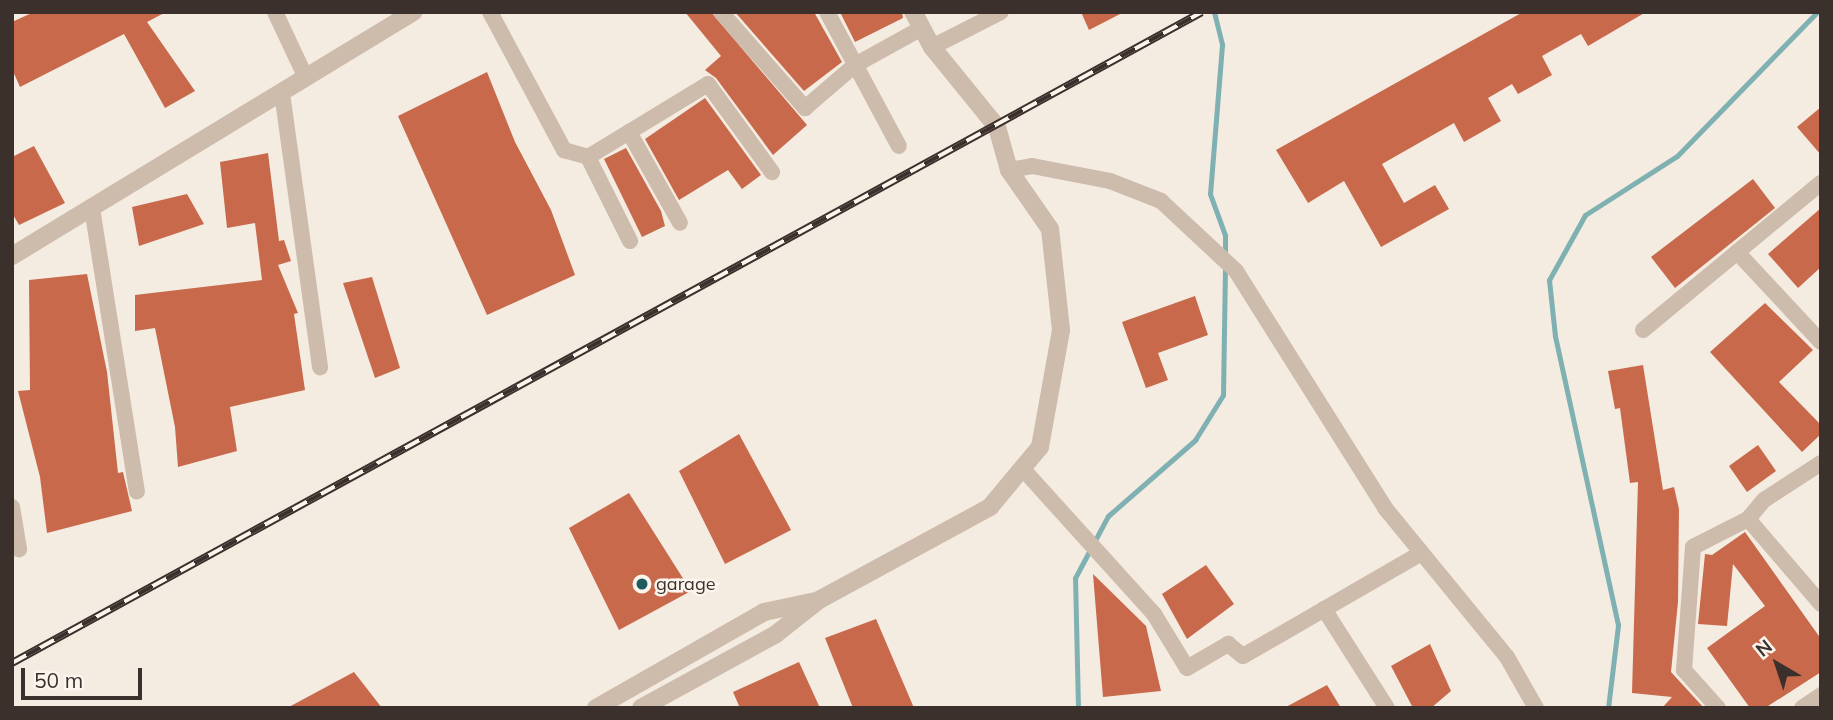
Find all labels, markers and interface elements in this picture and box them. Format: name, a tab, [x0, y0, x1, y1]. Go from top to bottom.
place label: garage	[656, 573, 716, 595]
marker: garage	[634, 576, 650, 592]
north arrow	[1742, 629, 1812, 699]
text: N	[1751, 634, 1777, 662]
scale bar	[24, 654, 145, 698]
text: 50 m	[34, 667, 83, 693]

